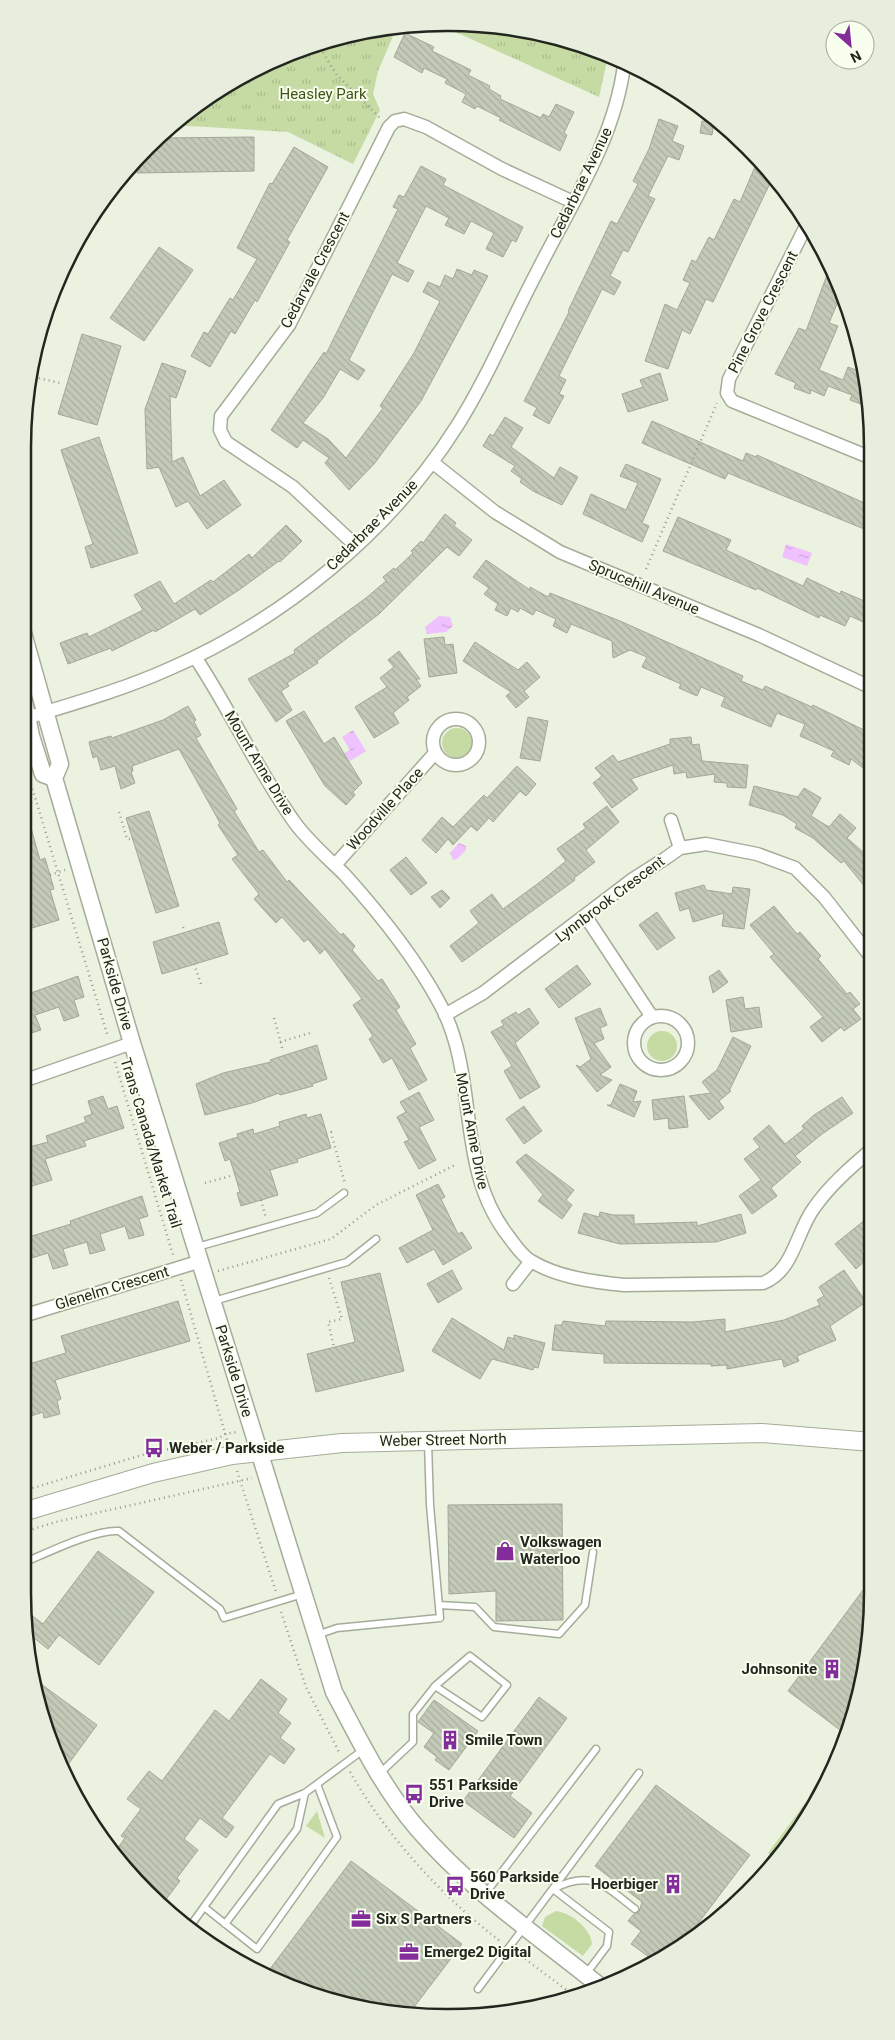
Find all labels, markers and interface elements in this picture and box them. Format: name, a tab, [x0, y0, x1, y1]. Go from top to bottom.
north arrow	[825, 20, 875, 70]
text: N	[848, 47, 864, 66]
park label: Heasley Park	[279, 85, 367, 103]
street label: Cedarbrae Avenue	[546, 124, 616, 242]
street label: Cedarvale Crescent	[277, 208, 353, 331]
street label: Pine Grove Crescent	[724, 248, 802, 376]
street label: Cedarbrae Avenue	[323, 476, 421, 574]
street label: Sprucehill Avenue	[586, 556, 702, 618]
street label: Mount Anne Drive	[221, 708, 297, 818]
street label: Woodville Place	[343, 764, 427, 854]
street label: Lynnbrook Crescent	[552, 852, 668, 946]
street label: Parkside Drive	[93, 936, 137, 1032]
street label: Trans Canada/Market Trail	[117, 1056, 185, 1230]
street label: Mount Anne Drive	[452, 1071, 492, 1191]
street label: Glenelm Crescent	[53, 1262, 171, 1314]
street label: Parkside Drive	[211, 1323, 257, 1419]
street label: Weber Street North	[379, 1430, 507, 1450]
bus stop icon: Weber / Parkside	[143, 1437, 165, 1459]
place label: Weber / Parkside	[169, 1439, 284, 1457]
place label: Volkswagen Waterloo	[520, 1533, 602, 1568]
shop icon: Volkswagen Waterloo	[494, 1540, 516, 1562]
building icon: Johnsonite	[821, 1658, 843, 1680]
place label: Johnsonite	[742, 1660, 817, 1678]
building icon: Smile Town	[439, 1729, 461, 1751]
place label: Smile Town	[465, 1731, 543, 1749]
place label: 551 Parkside Drive	[429, 1776, 518, 1811]
bus stop icon: 551 Parkside Drive	[403, 1783, 425, 1805]
place label: 560 Parkside Drive	[470, 1868, 559, 1903]
building icon: Hoerbiger	[662, 1873, 684, 1895]
bus stop icon: 560 Parkside Drive	[444, 1875, 466, 1897]
place label: Hoerbiger	[591, 1875, 658, 1893]
office icon: Six S Partners	[350, 1908, 372, 1930]
place label: Six S Partners	[376, 1910, 472, 1928]
office icon: Emerge2 Digital	[398, 1941, 420, 1963]
place label: Emerge2 Digital	[424, 1943, 531, 1961]

